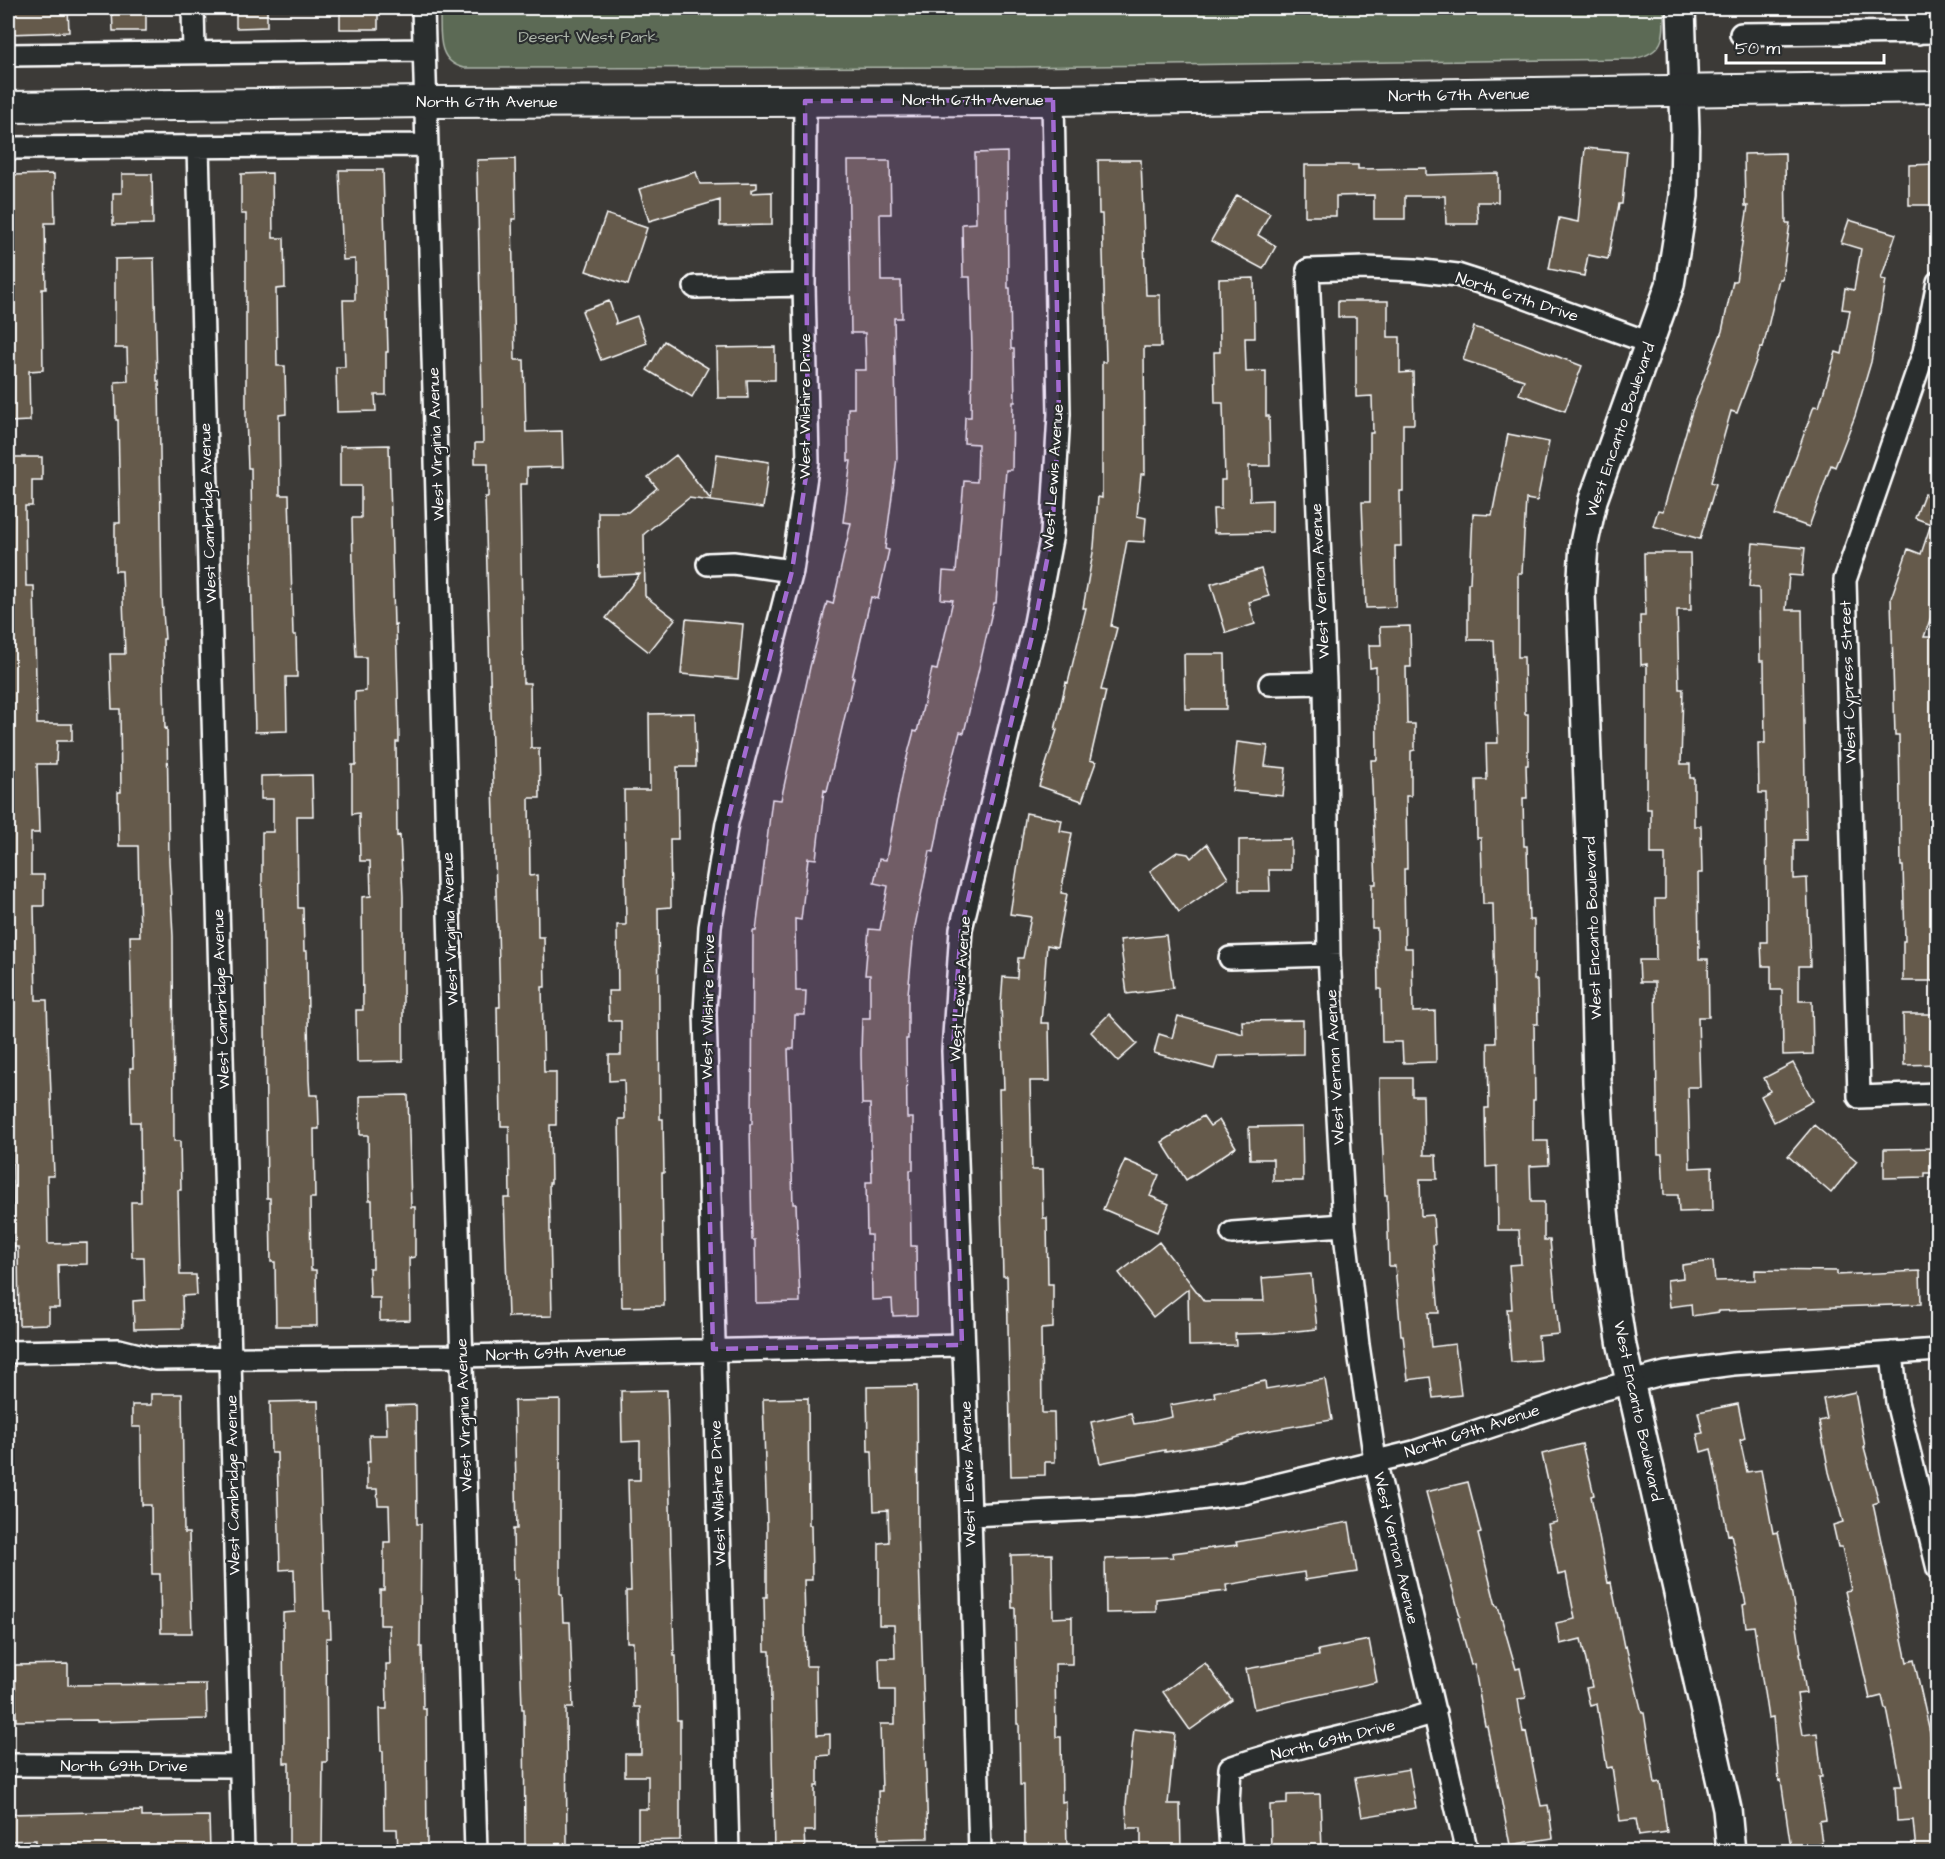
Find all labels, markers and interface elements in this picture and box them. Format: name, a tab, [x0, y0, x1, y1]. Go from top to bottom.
park label: Desert West Park	[518, 26, 658, 48]
scale bar	[1726, 27, 1884, 65]
text: 50 m	[1735, 36, 1780, 61]
street label: North 67th Avenue	[1388, 83, 1530, 107]
street label: North 67th Avenue	[902, 89, 1044, 111]
street label: North 67th Avenue	[416, 91, 558, 113]
street label: North 67th Drive	[1453, 267, 1582, 327]
street label: West Wilshire Drive	[794, 333, 816, 479]
street label: West Encanto Boulevard	[1580, 340, 1660, 520]
street label: West Virginia Avenue	[422, 367, 451, 521]
street label: West Lewis Avenue	[1037, 403, 1069, 551]
street label: West Cambridge Avenue	[194, 422, 223, 603]
street label: West Vernon Avenue	[1305, 502, 1335, 659]
street label: West Cypress Street	[1834, 600, 1863, 764]
street label: West Encanto Boulevard	[1579, 836, 1607, 1020]
street label: West Virginia Avenue	[436, 852, 465, 1006]
street label: West Cambridge Avenue	[207, 908, 236, 1089]
street label: West Lewis Avenue	[944, 915, 976, 1063]
street label: West Wilshire Drive	[696, 934, 720, 1080]
street label: West Vernon Avenue	[1320, 988, 1350, 1145]
street label: West Encanto Boulevard	[1608, 1319, 1668, 1503]
street label: West Virginia Avenue	[450, 1338, 479, 1492]
street label: North 69th Avenue	[485, 1340, 627, 1366]
street label: West Cambridge Avenue	[220, 1394, 247, 1575]
street label: North 69th Avenue	[1402, 1399, 1543, 1463]
street label: West Lewis Avenue	[954, 1400, 982, 1547]
street label: West Wilshire Drive	[704, 1420, 732, 1566]
street label: West Vernon Avenue	[1368, 1470, 1424, 1627]
street label: North 69th Drive	[1269, 1714, 1398, 1766]
street label: North 69th Drive	[60, 1755, 188, 1777]

